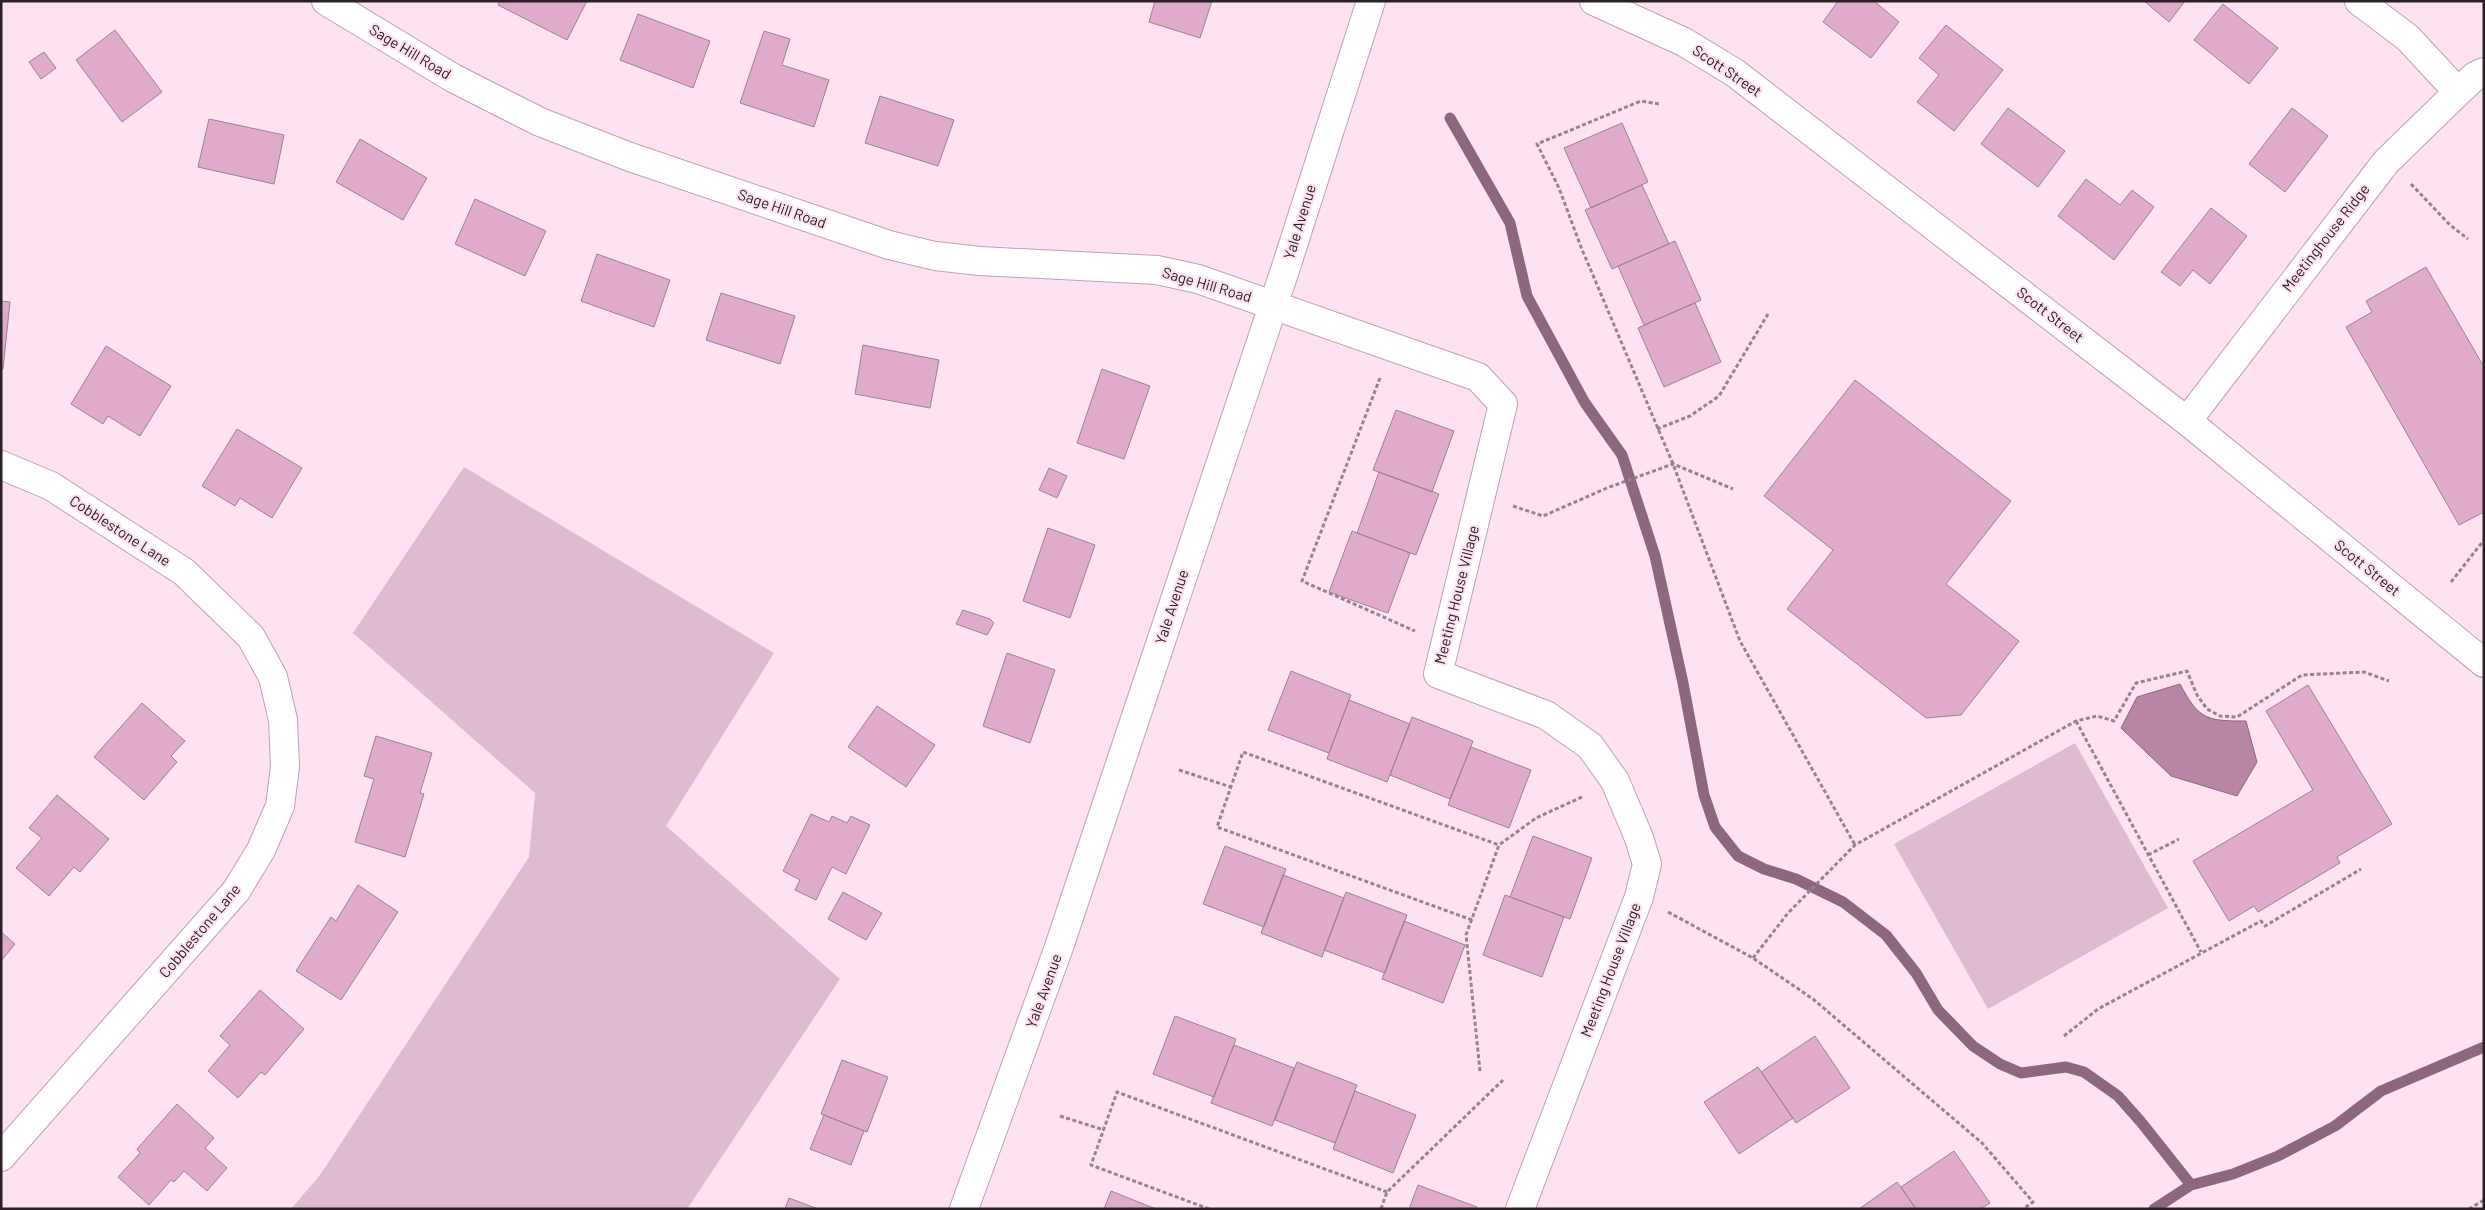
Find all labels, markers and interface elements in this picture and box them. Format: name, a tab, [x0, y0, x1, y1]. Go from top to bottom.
street label: Sage Hill Road	[366, 20, 455, 83]
street label: Scott Street	[1690, 40, 1766, 100]
street label: Meetinghouse Ridge	[2278, 180, 2373, 295]
street label: Yale Avenue	[1279, 182, 1319, 261]
street label: Sage Hill Road	[736, 185, 829, 232]
street label: Sage Hill Road	[1161, 263, 1254, 305]
street label: Scott Street	[2014, 283, 2087, 346]
street label: Cobblestone Lane	[67, 491, 174, 569]
street label: Meeting House Village	[1430, 523, 1482, 666]
street label: Scott Street	[2331, 535, 2404, 599]
street label: Yale Avenue	[1150, 567, 1192, 646]
street label: Cobblestone Lane	[155, 880, 244, 981]
street label: Meeting House Village	[1576, 900, 1644, 1039]
street label: Yale Avenue	[1021, 951, 1065, 1030]

